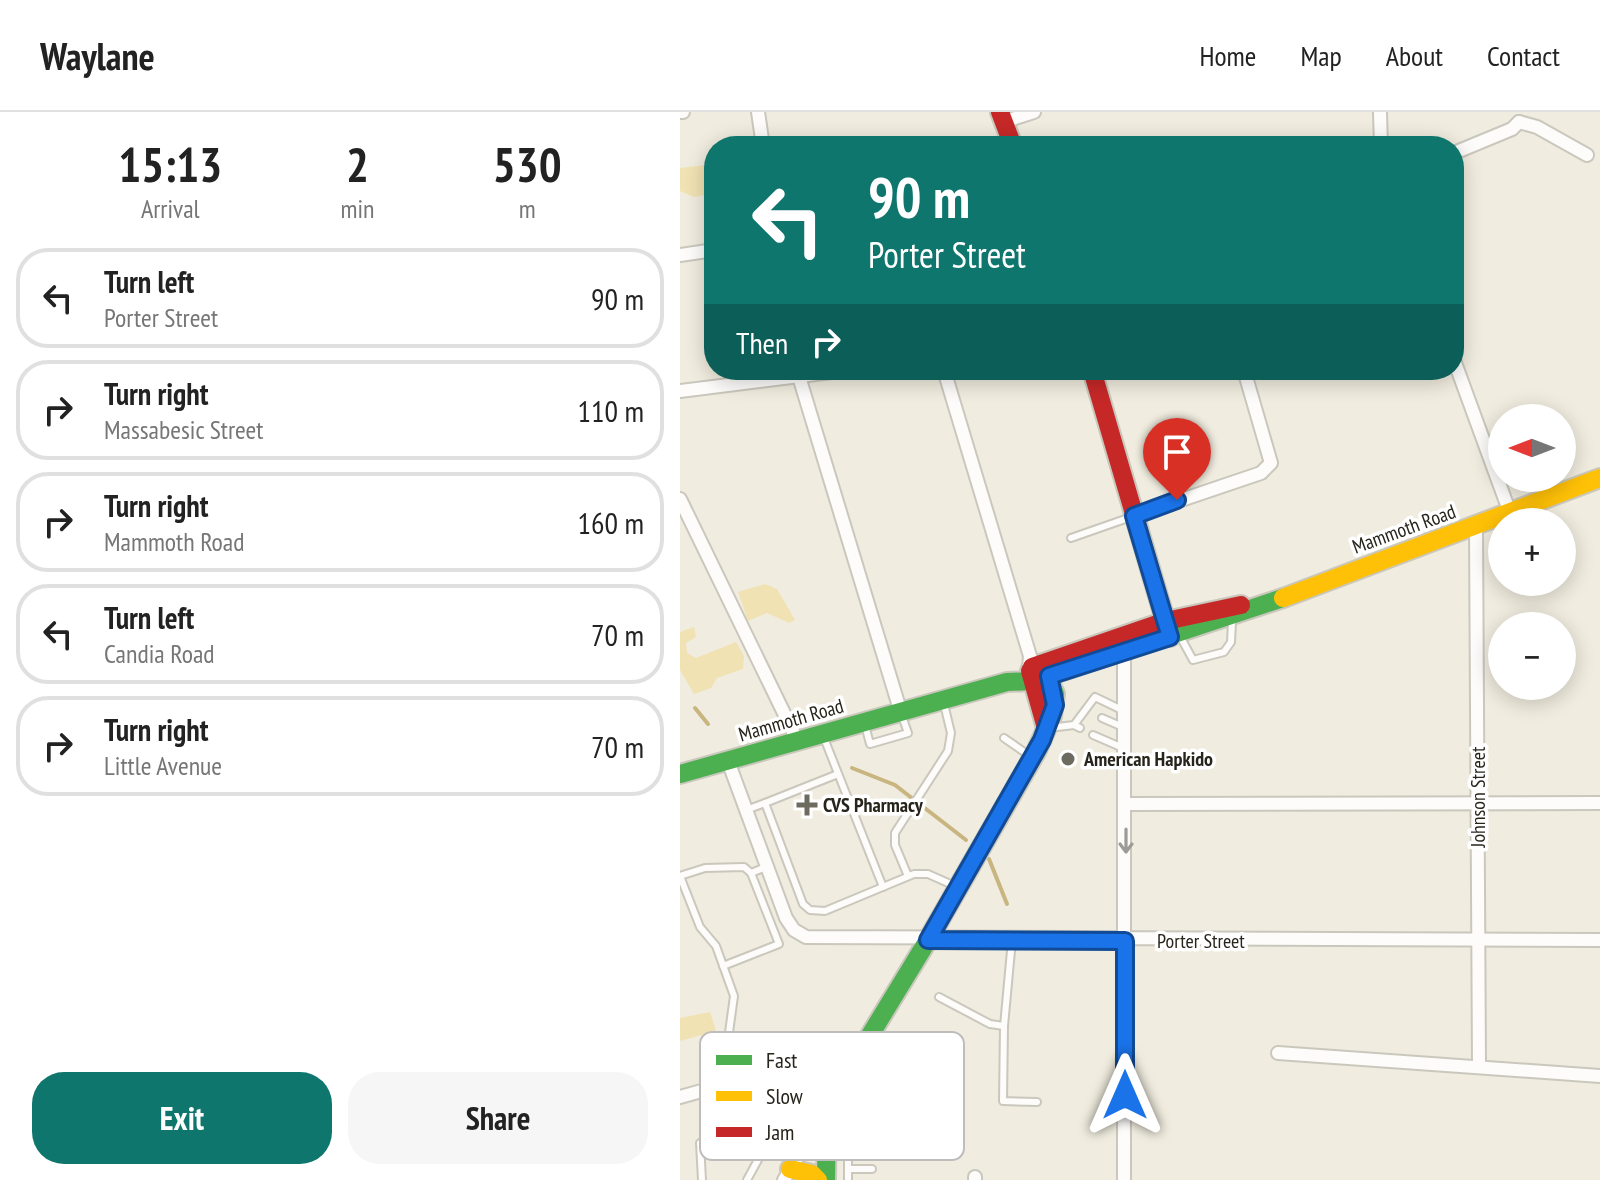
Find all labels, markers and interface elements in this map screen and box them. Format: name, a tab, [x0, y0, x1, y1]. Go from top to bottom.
text: Waylane	[40, 31, 155, 80]
text: Home	[1200, 37, 1256, 74]
text: Map	[1300, 37, 1342, 74]
text: About	[1386, 37, 1443, 74]
text: Contact	[1487, 37, 1560, 74]
text: 15:13	[118, 133, 222, 195]
text: 2	[346, 133, 369, 195]
text: 530	[493, 133, 562, 195]
text: 90 m	[868, 161, 970, 233]
icon: left	[736, 168, 840, 272]
text: Arrival	[141, 192, 200, 225]
text: min	[340, 192, 374, 225]
text: m	[519, 192, 536, 225]
text: Porter Street	[868, 231, 1026, 278]
text: Turn left	[104, 262, 194, 301]
icon: left	[36, 276, 80, 320]
text: 90 m	[591, 279, 644, 318]
text: Porter Street	[104, 301, 218, 334]
icon: right	[804, 320, 848, 364]
text: Then	[736, 323, 788, 362]
text: Turn right	[104, 374, 208, 413]
icon: right	[36, 388, 80, 432]
text: 110 m	[578, 391, 644, 430]
north arrow	[1488, 404, 1576, 492]
map controls	[1488, 404, 1576, 700]
text: Massabesic Street	[104, 413, 263, 446]
pin	[1143, 418, 1211, 500]
icon: arrive	[1155, 430, 1199, 474]
text: Turn right	[104, 486, 208, 525]
street label: Mammoth Road	[1349, 498, 1459, 560]
icon: right	[36, 500, 80, 544]
text: 160 m	[578, 503, 644, 542]
button: +	[1488, 508, 1576, 596]
text: Mammoth Road	[104, 525, 245, 558]
text: Turn left	[104, 598, 194, 637]
icon: left	[36, 612, 80, 656]
button: −	[1488, 612, 1576, 700]
text: 70 m	[591, 615, 644, 654]
text: Candia Road	[104, 637, 215, 670]
street label: Mammoth Road	[735, 693, 847, 747]
text: Turn right	[104, 710, 208, 749]
icon: right	[36, 724, 80, 768]
text: 70 m	[591, 727, 644, 766]
place label: American Hapkido	[1083, 746, 1213, 772]
street label: Johnson Street	[1465, 746, 1491, 848]
text: Little Avenue	[104, 749, 222, 782]
marker: American Hapkido	[1059, 750, 1077, 768]
place label: CVS Pharmacy	[823, 792, 924, 818]
marker: CVS Pharmacy	[798, 796, 816, 814]
one-way arrow	[1118, 827, 1134, 854]
street label: Porter Street	[1157, 928, 1245, 954]
legend	[700, 1032, 964, 1160]
text: Fast	[766, 1046, 797, 1074]
position arrow	[1083, 1053, 1167, 1137]
button: Exit	[32, 1072, 332, 1164]
button: Share	[348, 1072, 648, 1164]
text: Slow	[766, 1082, 803, 1110]
text: Jam	[765, 1118, 794, 1146]

